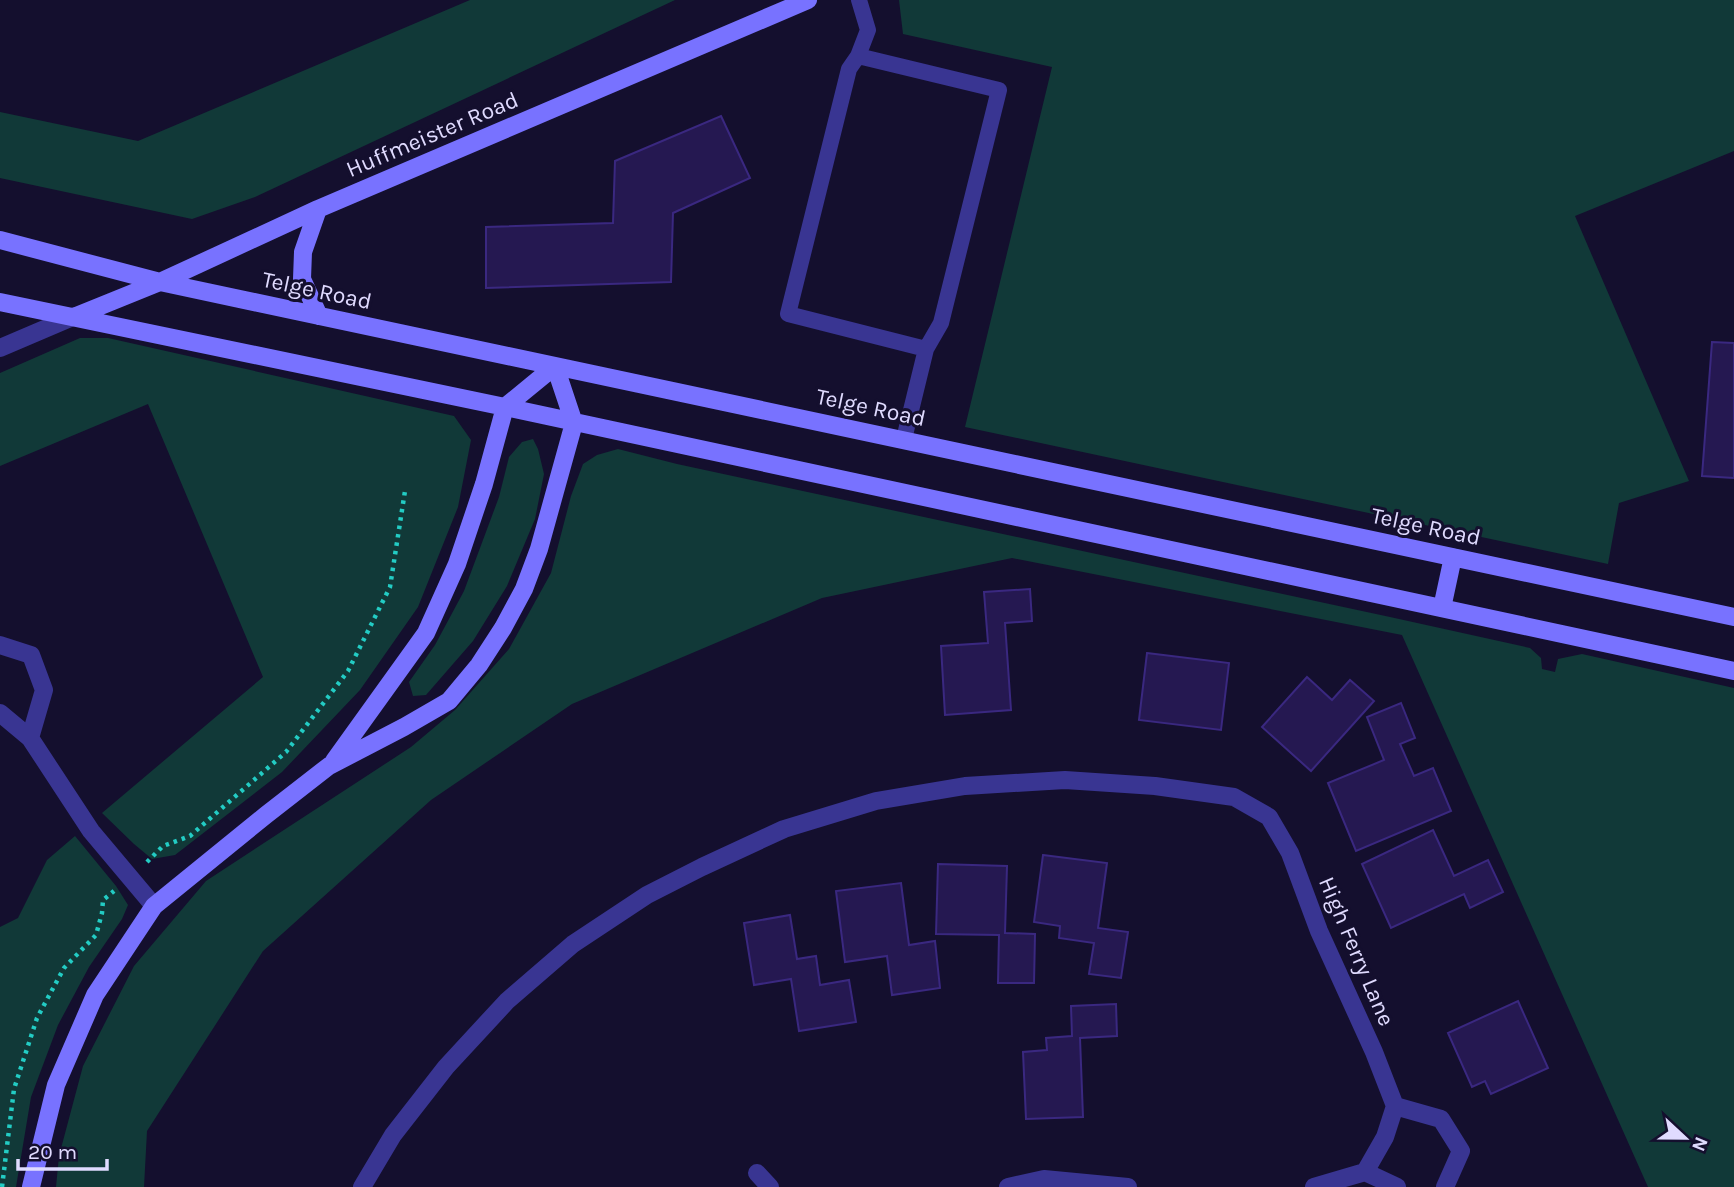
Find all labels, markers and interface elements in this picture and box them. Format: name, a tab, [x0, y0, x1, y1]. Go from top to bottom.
street label: Huffmeister Road	[342, 86, 522, 183]
street label: Telge Road	[260, 266, 374, 315]
street label: Telge Road	[814, 383, 928, 432]
street label: Telge Road	[1369, 502, 1483, 551]
street label: High Ferry Lane	[1313, 872, 1400, 1030]
north arrow	[1650, 1103, 1720, 1173]
scale bar	[18, 1128, 107, 1172]
text: N	[1687, 1134, 1713, 1154]
text: 20 m	[28, 1140, 77, 1164]

